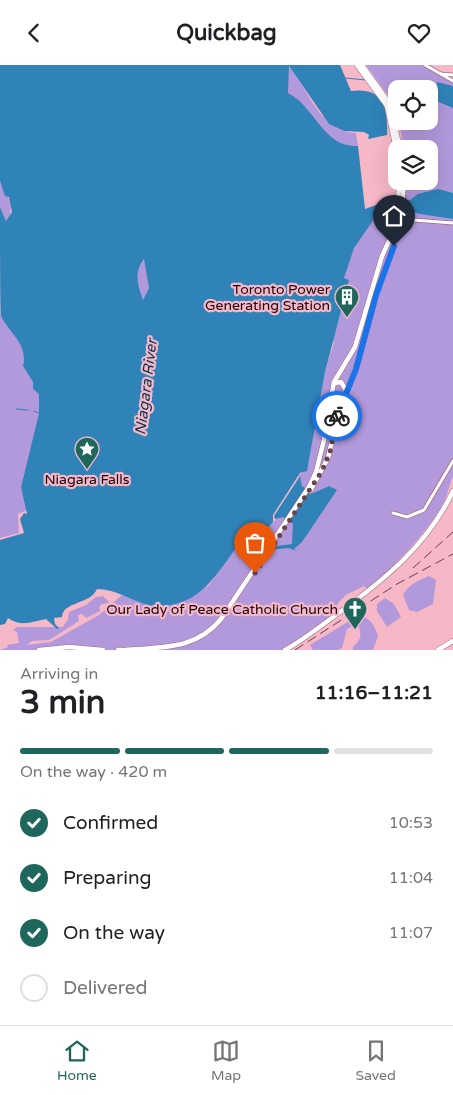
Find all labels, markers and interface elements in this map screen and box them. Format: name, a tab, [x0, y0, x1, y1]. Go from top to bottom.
icon: back	[20, 19, 48, 47]
icon: heart	[405, 19, 433, 47]
text: Quickbag	[176, 20, 277, 46]
map controls	[388, 80, 438, 190]
button: locate	[388, 80, 438, 130]
button: layers	[388, 140, 438, 190]
pin	[373, 195, 415, 246]
icon: home	[380, 202, 408, 230]
place label: Toronto Power Generating Station	[205, 281, 331, 314]
building icon: Toronto Power Generating Station	[334, 284, 360, 318]
water label: Niagara River	[131, 336, 161, 436]
courier	[312, 391, 362, 441]
icon: bike	[323, 402, 351, 430]
place icon: Niagara Falls	[74, 436, 100, 470]
place label: Niagara Falls	[44, 471, 130, 488]
pin	[234, 522, 276, 573]
icon: bag	[241, 529, 269, 557]
church icon: Our Lady of Peace Catholic Church	[342, 596, 368, 630]
place label: Our Lady of Peace Catholic Church	[106, 601, 338, 618]
text: Arriving in	[20, 664, 98, 684]
text: 11:16–11:21	[315, 682, 433, 704]
text: 3 min	[20, 684, 105, 722]
text: On the way · 420 m	[20, 762, 167, 782]
icon: check	[20, 809, 48, 837]
text: Confirmed	[63, 812, 158, 834]
text: 10:53	[389, 813, 433, 833]
icon: check	[20, 864, 48, 892]
text: Preparing	[63, 867, 152, 889]
text: 11:04	[389, 868, 433, 888]
icon: check	[20, 919, 48, 947]
text: On the way	[63, 922, 165, 944]
text: 11:07	[389, 923, 433, 943]
text: Delivered	[63, 977, 148, 999]
tab: Home	[57, 1037, 97, 1084]
tab: Map	[211, 1037, 241, 1084]
tab: Saved	[355, 1037, 396, 1084]

